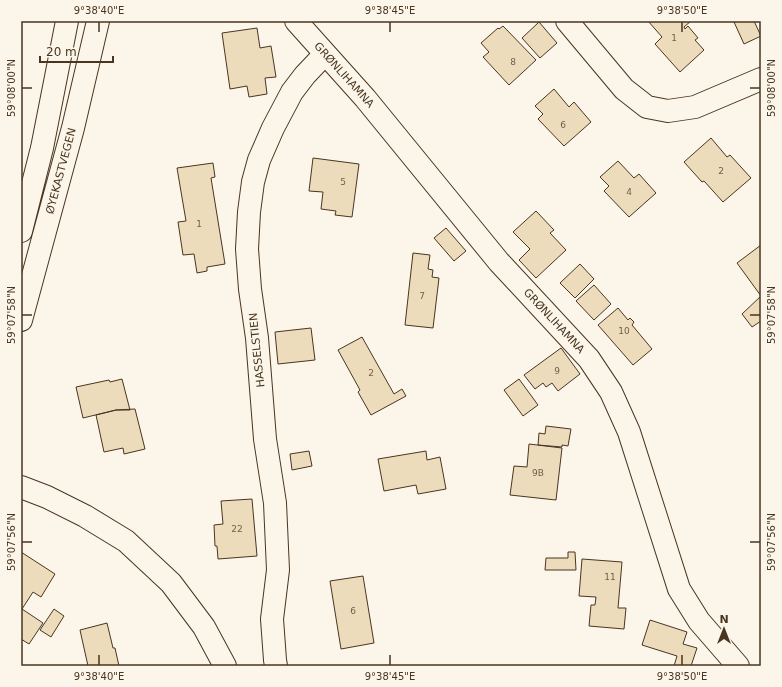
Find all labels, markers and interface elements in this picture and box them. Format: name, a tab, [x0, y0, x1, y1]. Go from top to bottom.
text: 9°38'40"E	[74, 5, 124, 16]
text: 9°38'45"E	[365, 5, 415, 16]
text: 9°38'50"E	[657, 5, 707, 16]
house number: 1	[671, 33, 677, 43]
scale bar	[40, 38, 113, 64]
street label: GRØNLIHAMNA	[311, 40, 377, 111]
text: 20 m	[46, 45, 77, 59]
house number: 8	[510, 57, 516, 67]
text: 59°08'00"N	[6, 59, 17, 117]
text: 59°08'00"N	[766, 59, 777, 117]
house number: 6	[560, 120, 566, 130]
street label: ØYEKASTVEGEN	[43, 126, 79, 216]
house number: 2	[718, 166, 724, 176]
house number: 5	[340, 177, 346, 187]
house number: 4	[626, 187, 632, 197]
house number: 1	[196, 219, 202, 229]
text: 59°07'58"N	[6, 286, 17, 344]
street label: GRØNLIHAMNA	[521, 286, 588, 356]
text: 59°07'58"N	[766, 286, 777, 344]
house number: 7	[419, 291, 425, 301]
street label: HASSELSTIEN	[247, 312, 267, 388]
house number: 10	[618, 326, 630, 336]
house number: 9	[554, 366, 560, 376]
house number: 2	[368, 368, 374, 378]
house number: 9B	[532, 468, 544, 478]
text: 59°07'56"N	[6, 513, 17, 571]
text: 59°07'56"N	[766, 513, 777, 571]
house number: 22	[231, 524, 243, 534]
house number: 11	[604, 572, 616, 582]
house number: 6	[350, 606, 356, 616]
north arrow	[704, 609, 744, 649]
text: N	[719, 613, 729, 626]
text: 9°38'40"E	[74, 671, 124, 682]
text: 9°38'45"E	[365, 671, 415, 682]
text: 9°38'50"E	[657, 671, 707, 682]

